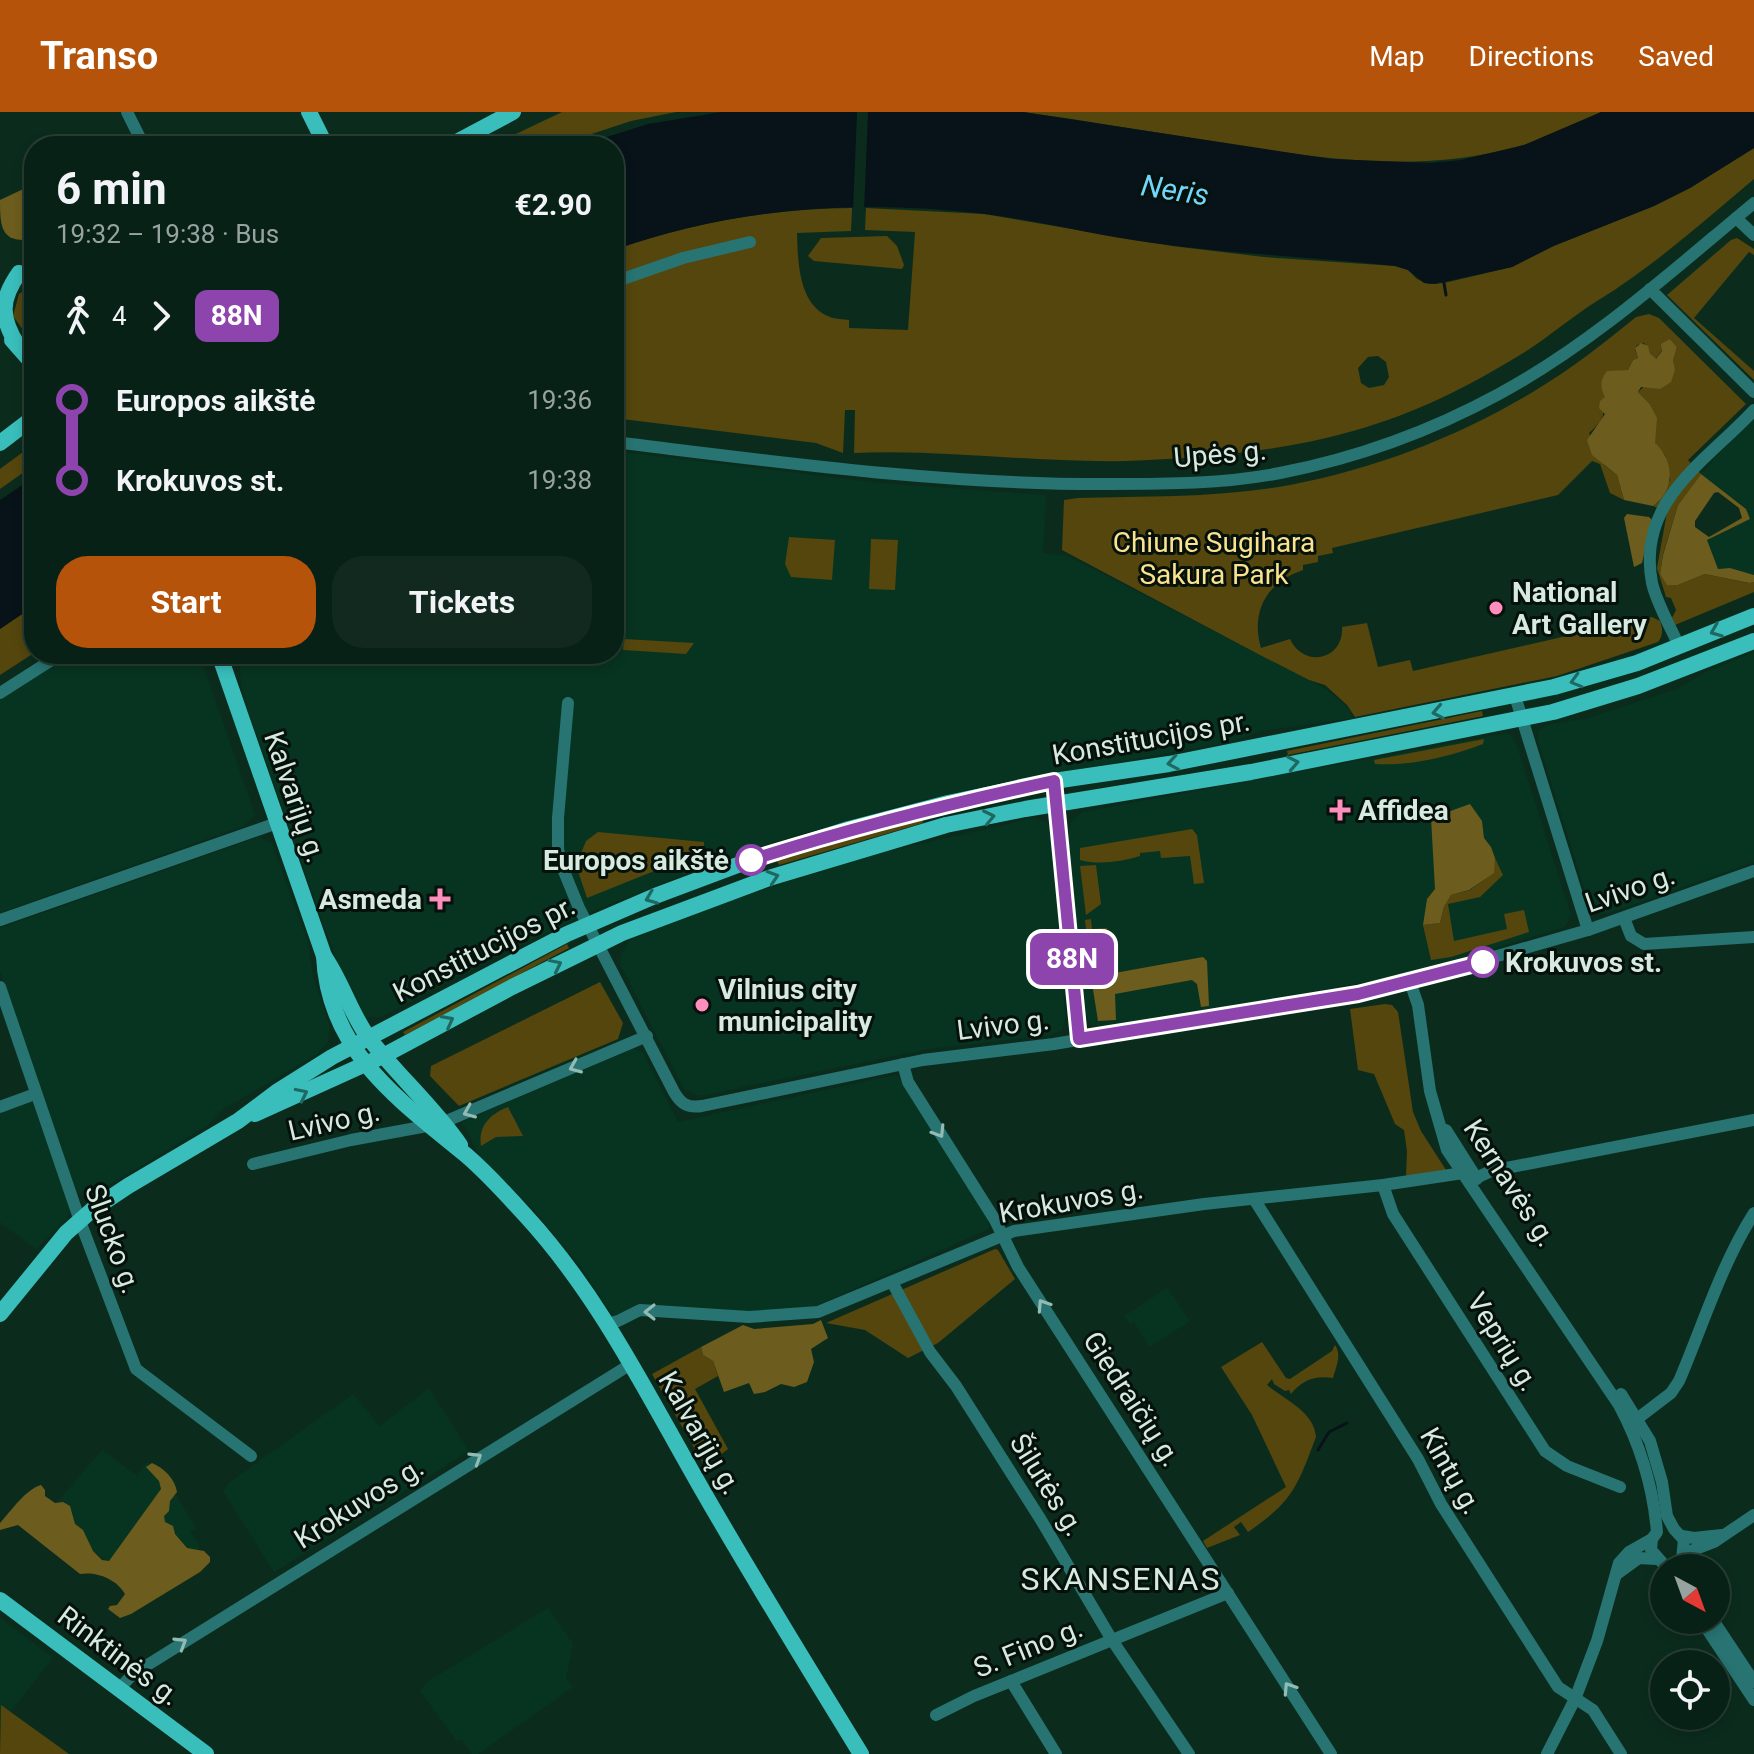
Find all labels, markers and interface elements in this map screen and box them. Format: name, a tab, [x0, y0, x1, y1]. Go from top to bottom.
text: Transo	[40, 34, 158, 78]
text: Map	[1369, 40, 1425, 73]
text: Directions	[1469, 40, 1594, 73]
text: Saved	[1638, 40, 1714, 73]
text: 6 min	[56, 163, 167, 215]
water label: Neris	[1139, 167, 1211, 213]
text: €2.90	[514, 187, 592, 222]
text: 19:32 – 19:38 · Bus	[56, 219, 279, 249]
icon: walk	[56, 294, 100, 338]
icon: forward	[139, 294, 183, 338]
text: 88N	[211, 299, 263, 332]
text: 4	[112, 301, 127, 331]
text: Europos aikštė	[116, 383, 315, 418]
text: 19:36	[527, 385, 592, 415]
street label: Upės g.	[1172, 433, 1268, 475]
text: Krokuvos st.	[116, 463, 284, 498]
text: 19:38	[527, 465, 592, 495]
park label: Chiune Sugihara Sakura Park	[1113, 526, 1315, 591]
button: Start	[56, 556, 316, 648]
button: Tickets	[332, 556, 592, 648]
place label: National Art Gallery	[1512, 576, 1648, 641]
marker: National Art Gallery	[1487, 599, 1505, 617]
one-way arrow	[1710, 621, 1724, 638]
one-way arrow	[1569, 672, 1583, 688]
one-way arrow	[1431, 702, 1445, 719]
street label: Konstitucijos pr.	[1050, 704, 1252, 772]
street label: Kalvarijų g.	[257, 727, 333, 867]
one-way arrow	[1167, 753, 1180, 770]
one-way arrow	[1287, 756, 1300, 773]
place label: Affidea	[1358, 794, 1449, 827]
marker: Affidea	[1329, 799, 1351, 821]
one-way arrow	[981, 809, 995, 826]
place label: Europos aikštė	[543, 844, 729, 877]
marker: Europos aikštė	[736, 845, 766, 875]
street label: Lvivo g.	[1581, 858, 1679, 920]
one-way arrow	[766, 870, 780, 886]
place label: Asmeda	[319, 883, 422, 916]
marker: Asmeda	[429, 888, 451, 910]
one-way arrow	[645, 888, 659, 905]
street label: Konstitucijos pr.	[387, 889, 581, 1009]
line badge: 88N	[1026, 933, 1118, 985]
text: 88N	[1046, 942, 1098, 975]
place label: Krokuvos st.	[1505, 946, 1662, 979]
marker: Krokuvos st.	[1468, 947, 1498, 977]
one-way arrow	[548, 959, 562, 975]
place label: Vilnius city municipality	[718, 973, 873, 1038]
marker: Vilnius city municipality	[693, 996, 711, 1014]
street label: Lvivo g.	[955, 1003, 1051, 1047]
one-way arrow	[439, 1016, 454, 1031]
one-way arrow	[569, 1058, 583, 1074]
one-way arrow	[294, 1089, 309, 1104]
street label: Lvivo g.	[285, 1094, 383, 1148]
one-way arrow	[463, 1102, 477, 1118]
street label: Kernavės g.	[1457, 1113, 1563, 1253]
one-way arrow	[930, 1123, 945, 1138]
street label: Krokuvos g.	[996, 1172, 1146, 1230]
street label: Slucko g.	[78, 1180, 148, 1298]
street label: Veprių g.	[1460, 1287, 1546, 1397]
one-way arrow	[1037, 1299, 1052, 1314]
one-way arrow	[643, 1303, 655, 1321]
street label: Giedraičių g.	[1076, 1325, 1188, 1473]
street label: Kalvarijų g.	[652, 1366, 748, 1500]
street label: Kintų g.	[1413, 1422, 1489, 1520]
street label: Šilutės g.	[1003, 1428, 1091, 1542]
street label: Krokuvos g.	[288, 1450, 430, 1556]
one-way arrow	[467, 1453, 482, 1468]
north arrow	[1650, 1554, 1730, 1634]
map controls	[1650, 1554, 1730, 1730]
district label: SKANSENAS	[1021, 1560, 1221, 1598]
street label: Rinktinės g.	[51, 1599, 187, 1713]
street label: S. Fino g.	[969, 1611, 1087, 1685]
one-way arrow	[172, 1638, 187, 1653]
button: locate	[1650, 1650, 1730, 1730]
one-way arrow	[1284, 1683, 1299, 1697]

